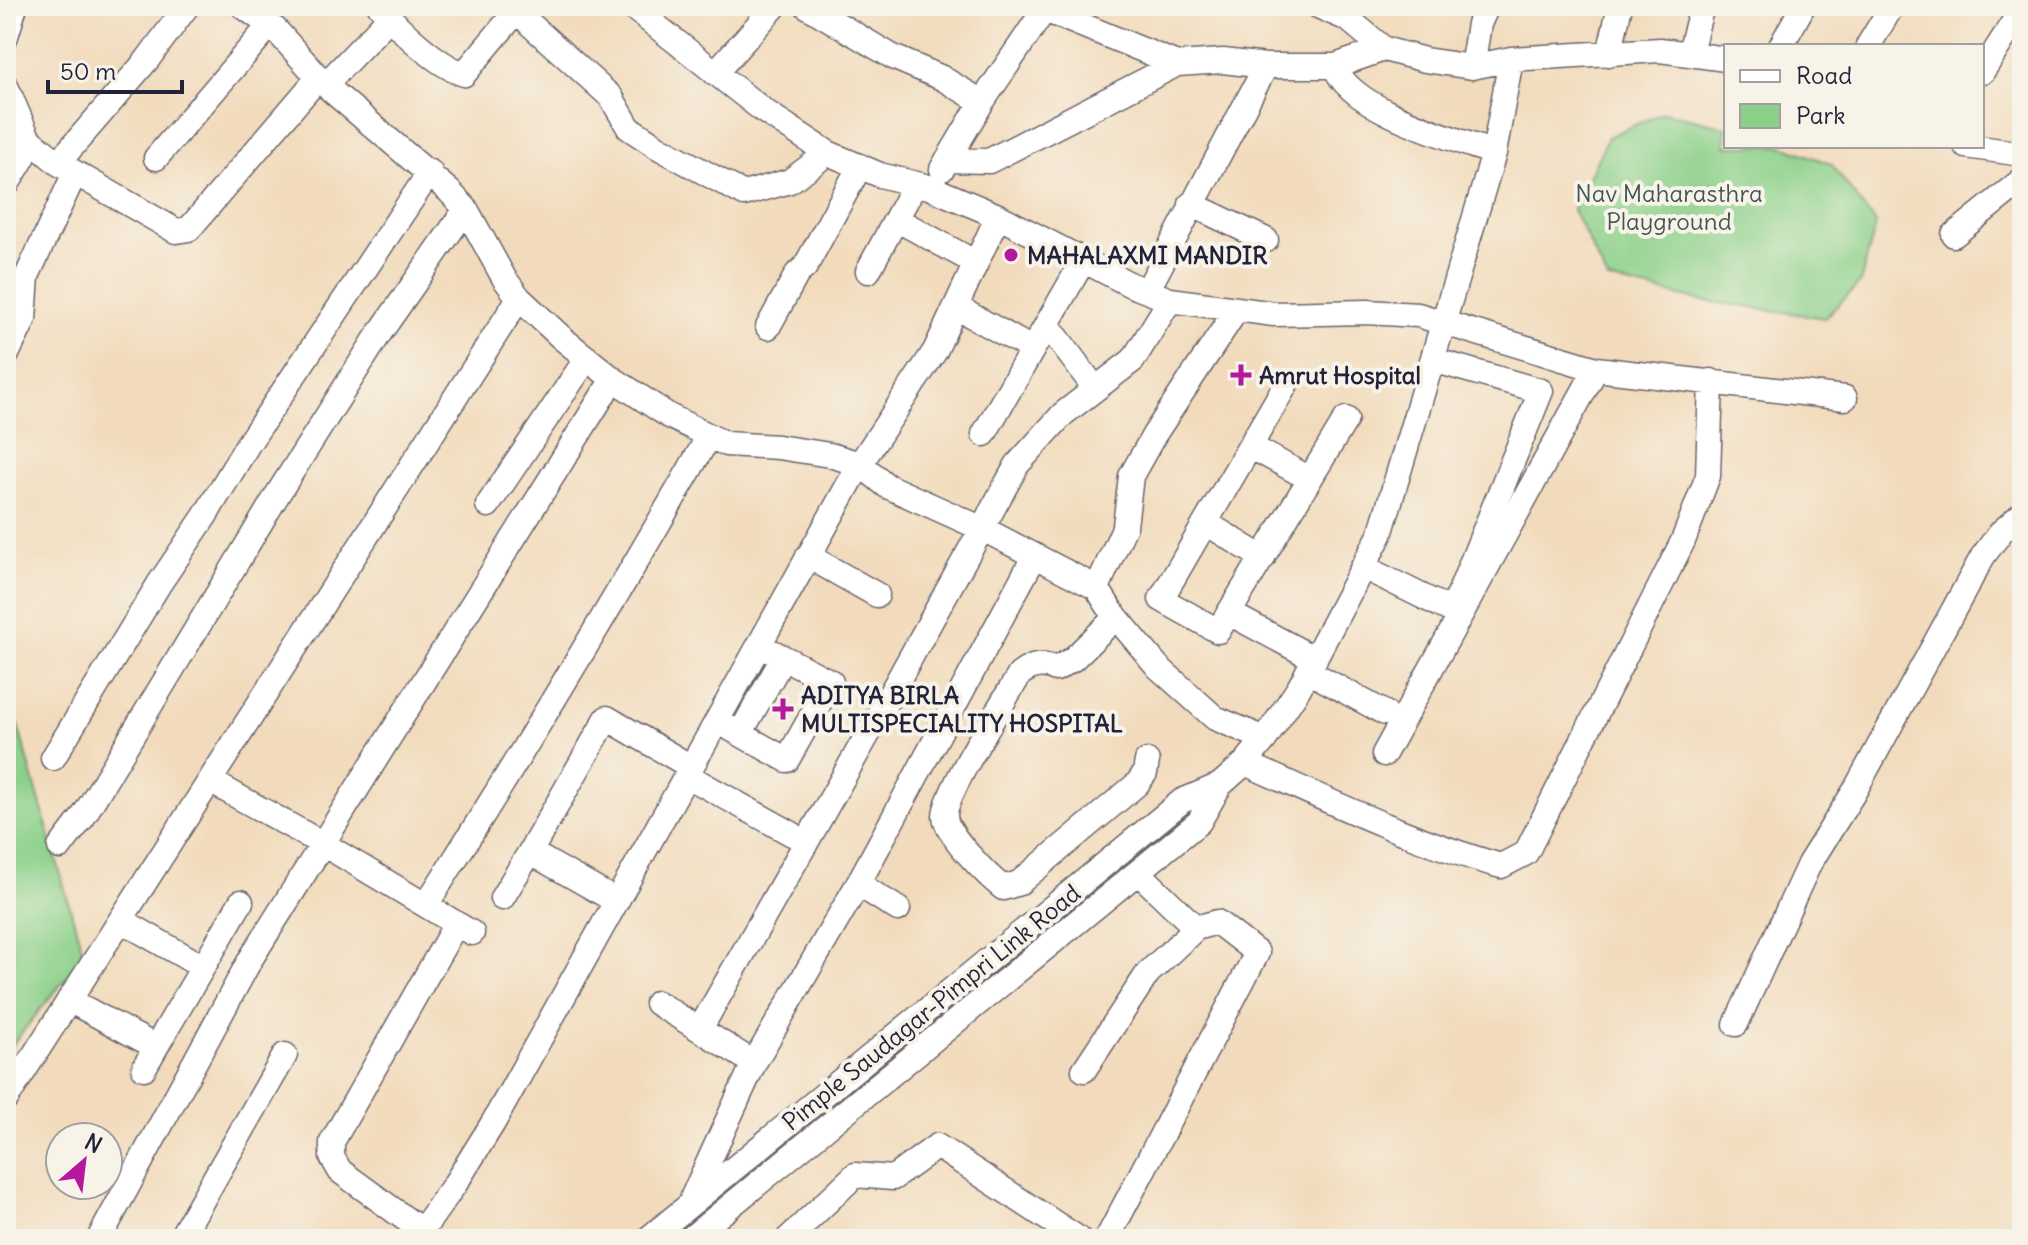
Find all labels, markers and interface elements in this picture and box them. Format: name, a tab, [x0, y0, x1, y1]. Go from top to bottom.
scale bar	[48, 44, 182, 94]
legend	[1724, 44, 1984, 148]
text: 50 m	[60, 56, 116, 86]
text: Road	[1796, 60, 1852, 90]
text: Park	[1796, 100, 1846, 130]
park label: Nav Maharasthra Playground	[1575, 178, 1763, 236]
place label: MAHALAXMI MANDIR	[1027, 240, 1268, 270]
marker: MAHALAXMI MANDIR	[1002, 246, 1020, 264]
place label: Amrut Hospital	[1259, 360, 1421, 390]
marker: Amrut Hospital	[1230, 364, 1252, 386]
place label: ADITYA BIRLA MULTISPECIALITY HOSPITAL	[801, 680, 1123, 738]
marker: ADITYA BIRLA MULTISPECIALITY HOSPITAL	[772, 698, 794, 720]
street label: Pimple Saudagar-Pimpri Link Road	[776, 877, 1086, 1137]
north arrow	[44, 1121, 124, 1201]
text: N	[80, 1127, 107, 1159]

